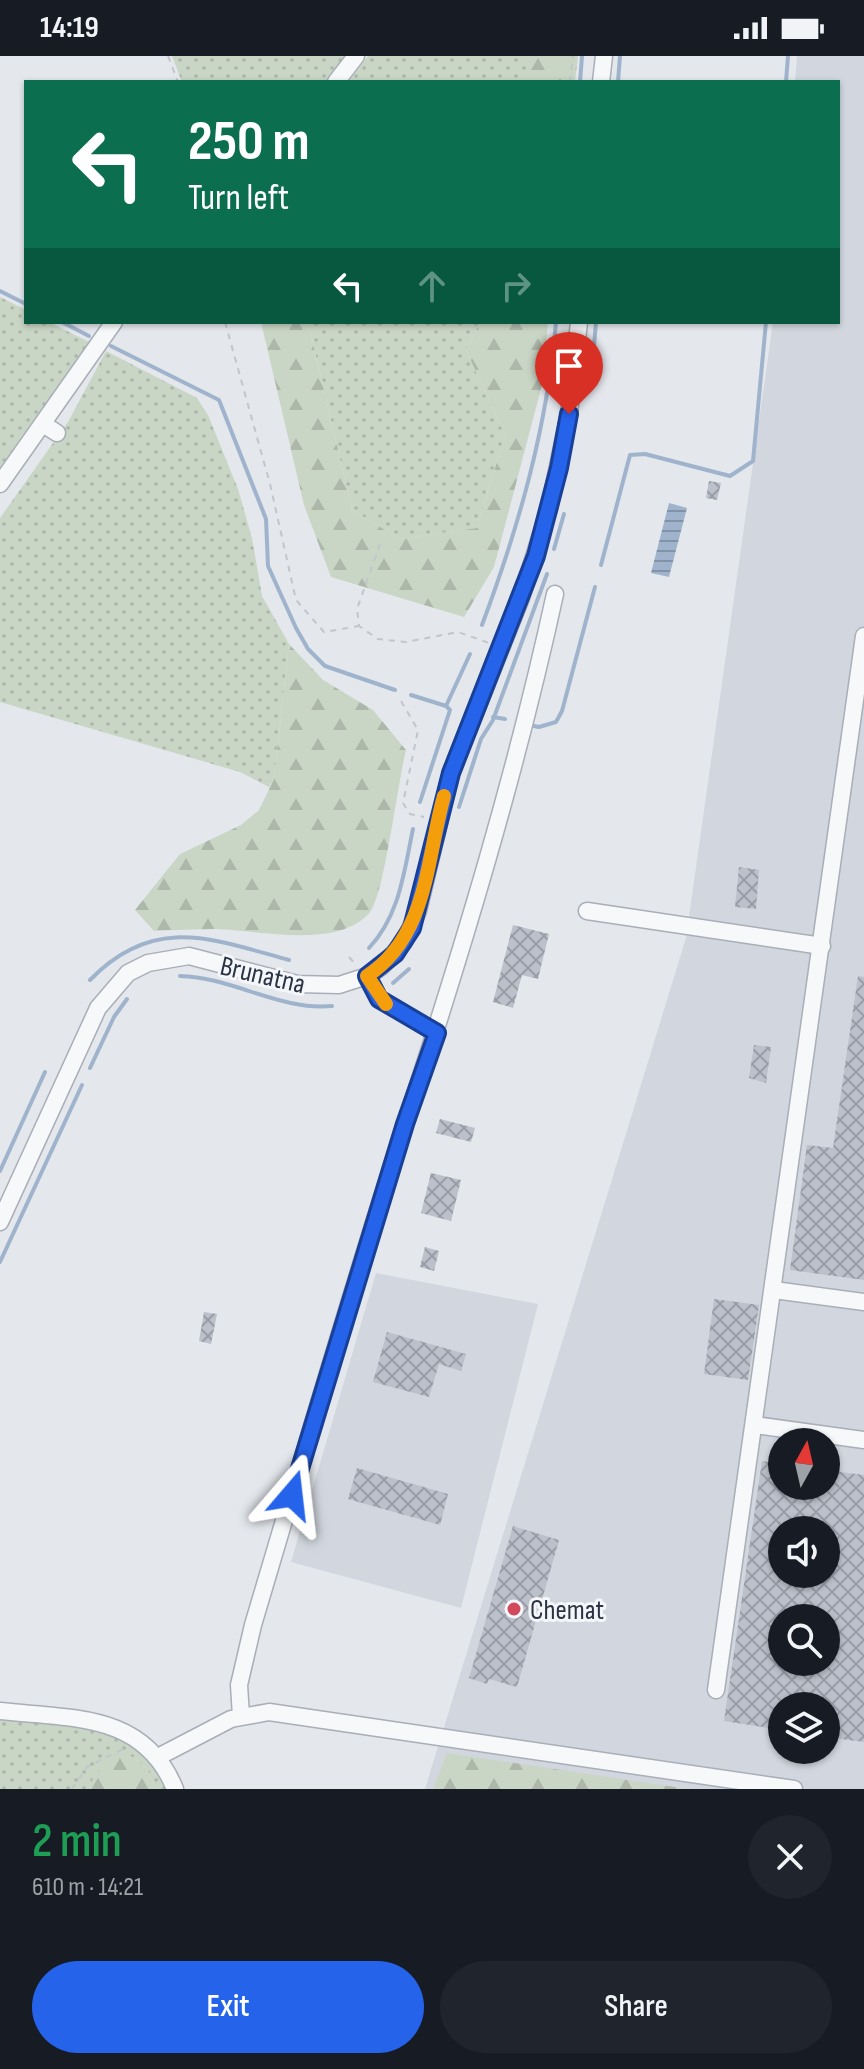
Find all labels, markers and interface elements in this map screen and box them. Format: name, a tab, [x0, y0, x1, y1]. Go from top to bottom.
text: 14:19	[40, 10, 99, 46]
text: 250 m	[188, 109, 310, 176]
icon: left	[56, 112, 160, 216]
text: Turn left	[188, 177, 289, 220]
icon: left	[326, 264, 370, 308]
icon: ahead	[410, 264, 454, 308]
icon: right	[494, 264, 538, 308]
pin	[535, 332, 603, 414]
icon: arrive	[547, 344, 591, 388]
street label: Brunatna	[217, 950, 308, 1001]
north arrow	[768, 1428, 840, 1500]
map controls	[768, 1428, 840, 1764]
position arrow	[250, 1453, 334, 1537]
button: sound	[768, 1516, 840, 1588]
place label: Chemat	[530, 1594, 604, 1627]
marker: Chemat	[505, 1600, 523, 1618]
button: search	[768, 1604, 840, 1676]
button: layers	[768, 1692, 840, 1764]
text: 2 min	[32, 1813, 122, 1870]
button: close	[748, 1815, 832, 1899]
text: 610 m · 14:21	[32, 1872, 143, 1903]
button: Exit	[32, 1961, 424, 2053]
button: Share	[440, 1961, 832, 2053]

